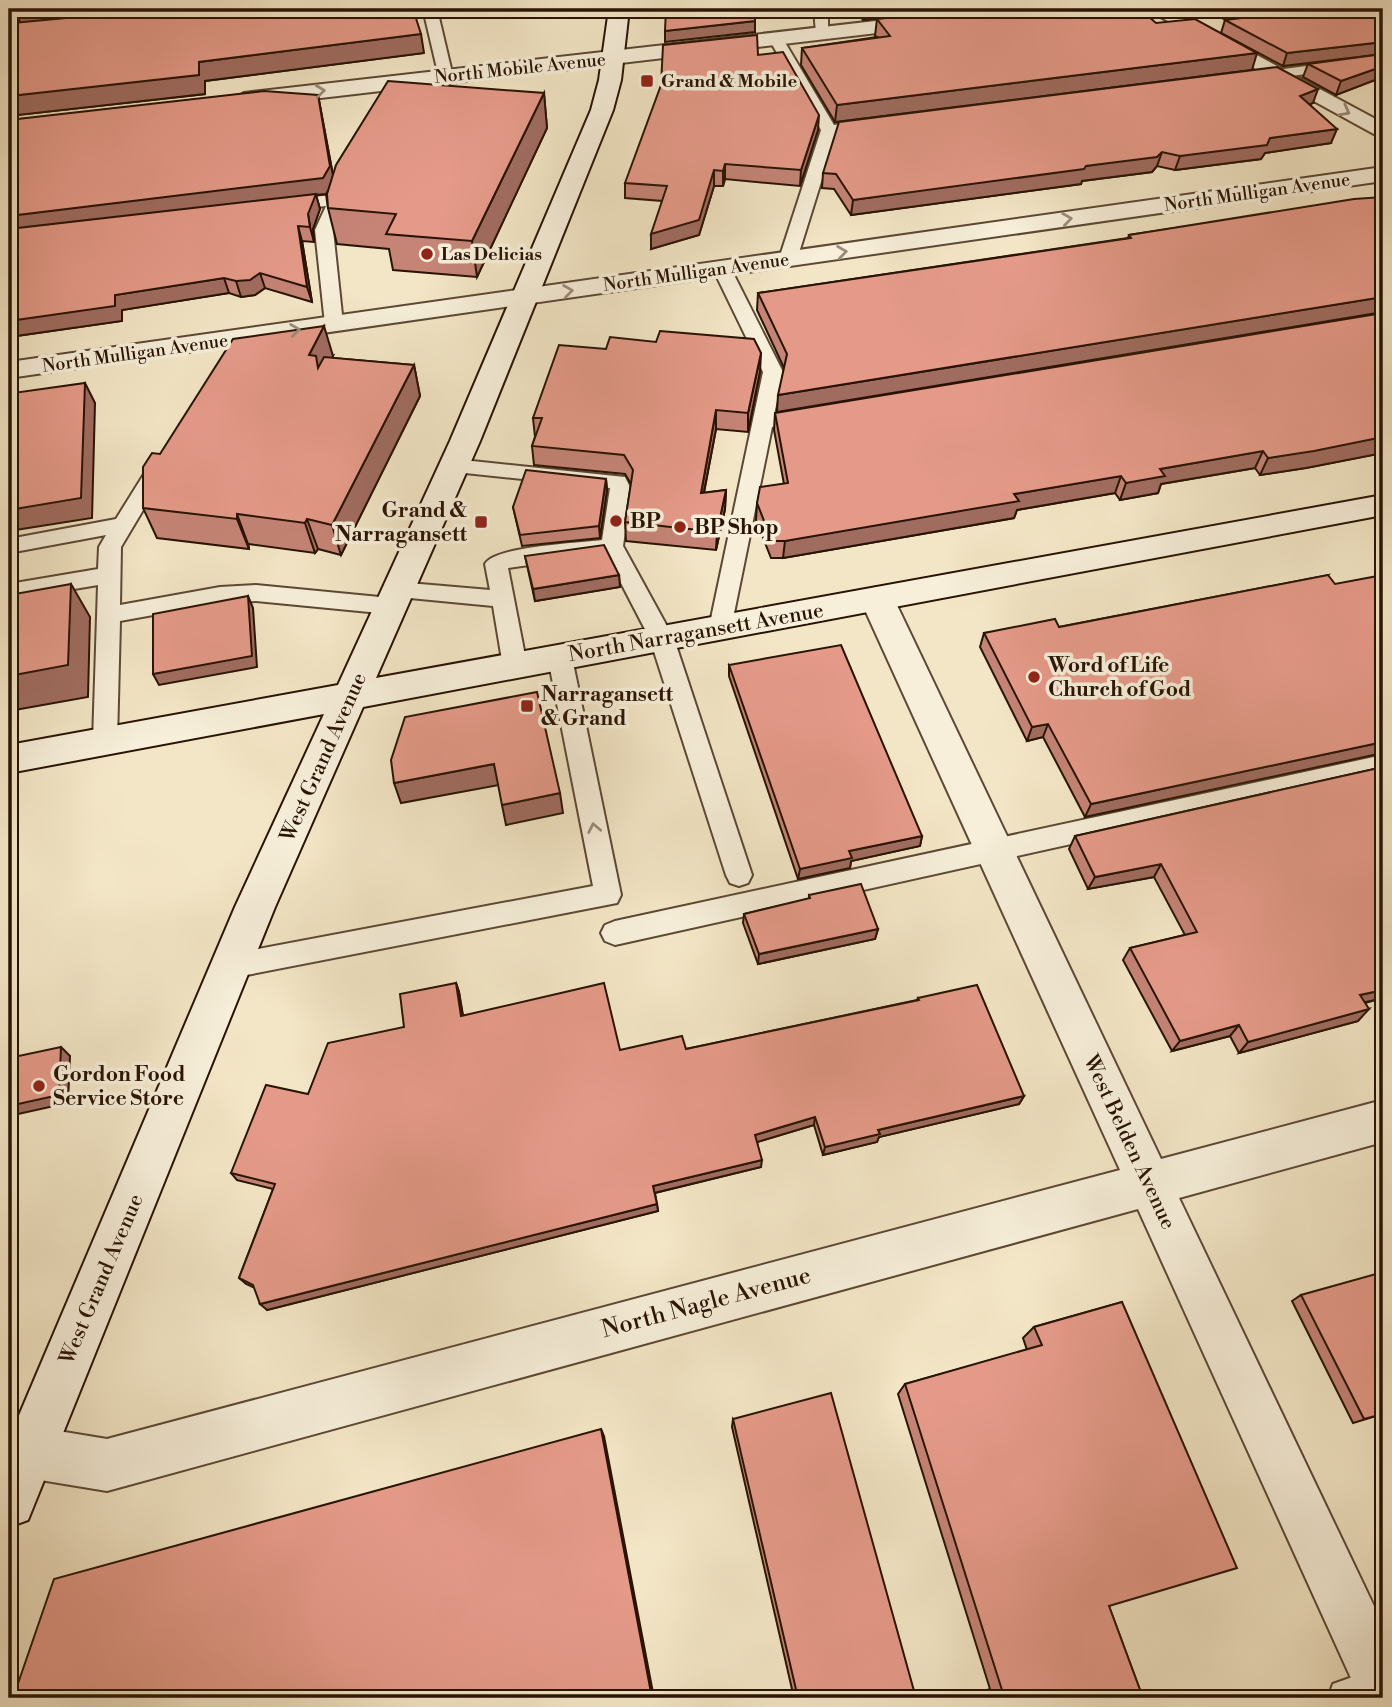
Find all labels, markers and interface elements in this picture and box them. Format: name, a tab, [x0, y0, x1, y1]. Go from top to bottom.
street label: North Mobile Avenue	[433, 48, 607, 89]
place label: Grand & Mobile	[661, 70, 797, 93]
marker: Grand & Mobile	[639, 73, 655, 89]
one-way arrow	[315, 84, 326, 99]
one-way arrow	[1338, 103, 1350, 117]
street label: North Mulligan Avenue	[1163, 168, 1352, 217]
one-way arrow	[1061, 212, 1073, 227]
place label: Las Delicias	[441, 243, 542, 266]
one-way arrow	[836, 244, 848, 259]
marker: Las Delicias	[419, 246, 435, 262]
street label: North Mulligan Avenue	[602, 248, 791, 297]
one-way arrow	[562, 283, 574, 298]
one-way arrow	[289, 322, 300, 337]
street label: North Mulligan Avenue	[41, 329, 230, 378]
place label: Grand & Narragansett	[335, 498, 468, 548]
place label: BP	[630, 509, 661, 535]
marker: BP	[608, 513, 624, 529]
marker: Grand & Narragansett	[473, 514, 489, 530]
place label: BP Shop	[694, 515, 778, 541]
marker: BP Shop	[672, 519, 688, 535]
street label: North Narragansett Avenue	[567, 598, 826, 668]
place label: Word of Life Church of God	[1047, 653, 1191, 703]
street label: West Grand Avenue	[275, 669, 373, 847]
marker: Word of Life Church of God	[1026, 669, 1042, 685]
place label: Narragansett & Grand	[541, 682, 674, 732]
marker: Narragansett & Grand	[519, 698, 535, 714]
one-way arrow	[588, 822, 603, 834]
street label: West Belden Avenue	[1077, 1050, 1181, 1234]
place label: Gordon Food Service Store	[53, 1062, 185, 1112]
marker: Gordon Food Service Store	[31, 1078, 47, 1094]
street label: West Grand Avenue	[54, 1190, 150, 1369]
street label: North Nagle Avenue	[598, 1261, 814, 1345]

